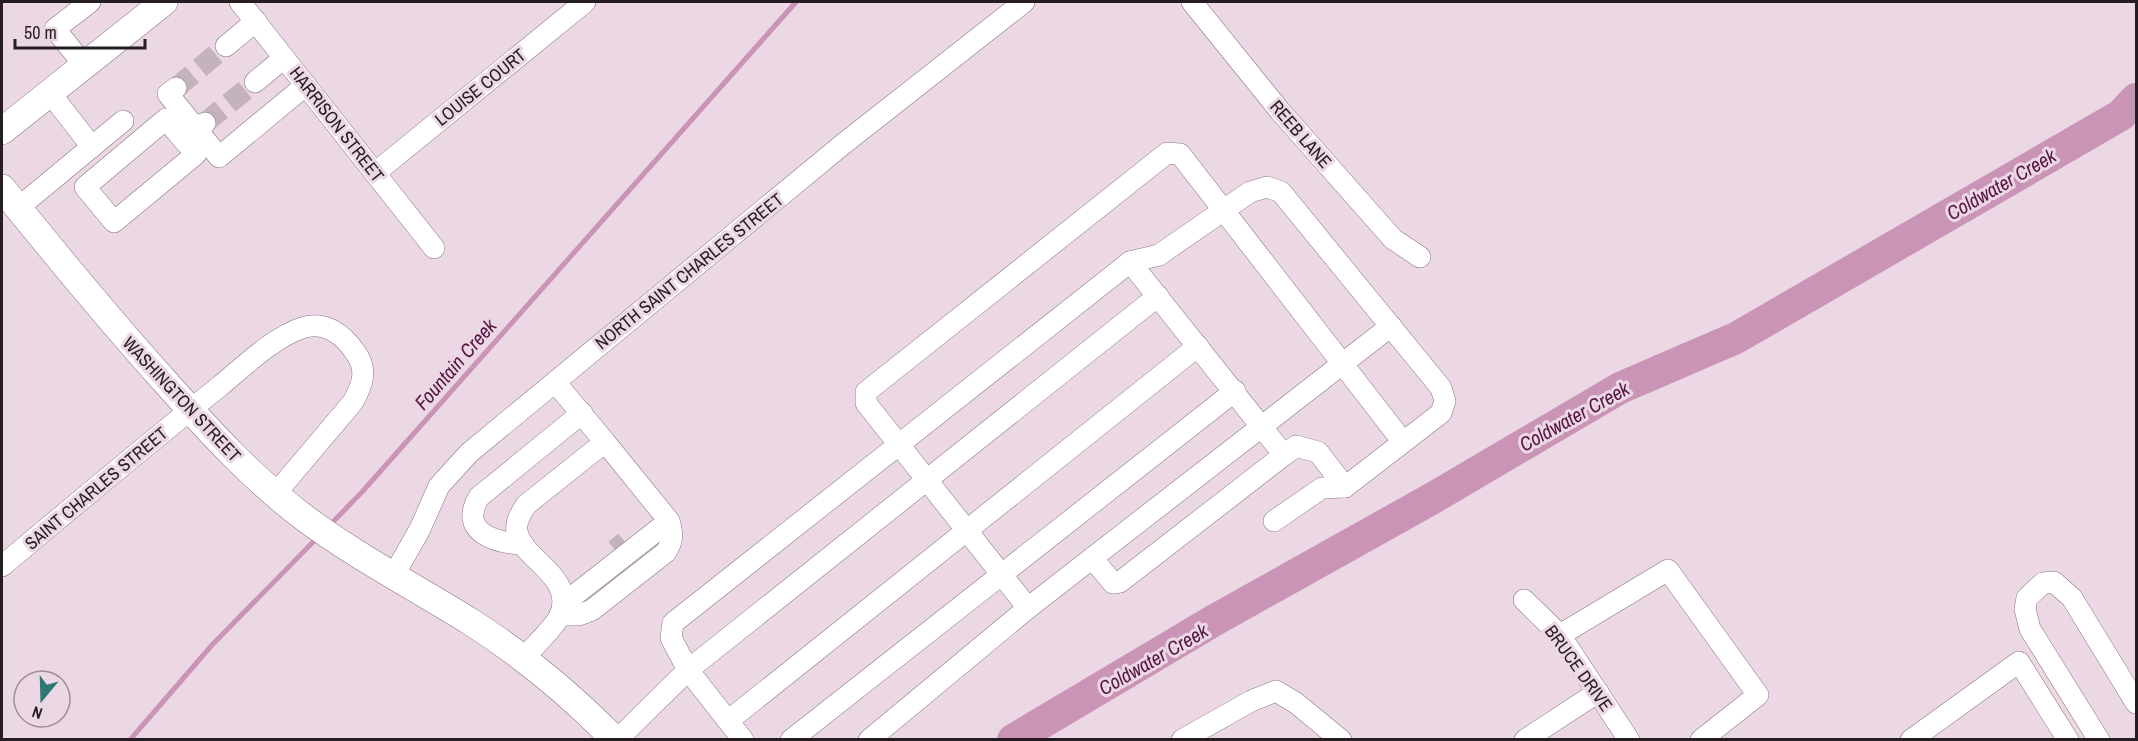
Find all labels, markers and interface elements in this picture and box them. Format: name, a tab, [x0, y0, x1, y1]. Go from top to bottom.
scale bar	[15, 12, 146, 50]
text: 50 m	[24, 20, 57, 45]
street label: LOUISE COURT	[429, 43, 531, 131]
street label: HARRISON STREET	[284, 61, 390, 187]
street label: REEB LANE	[1264, 95, 1338, 173]
water label: Coldwater Creek	[1941, 141, 2061, 226]
street label: NORTH SAINT CHARLES STREET	[590, 187, 788, 355]
water label: Fountain Creek	[408, 312, 503, 415]
street label: WASHINGTON STREET	[117, 331, 247, 467]
water label: Coldwater Creek	[1514, 374, 1635, 457]
street label: SAINT CHARLES STREET	[19, 421, 173, 555]
water label: Coldwater Creek	[1093, 616, 1213, 701]
street label: BRUCE DRIVE	[1539, 620, 1619, 716]
north arrow	[12, 669, 72, 729]
text: N	[29, 701, 45, 725]

